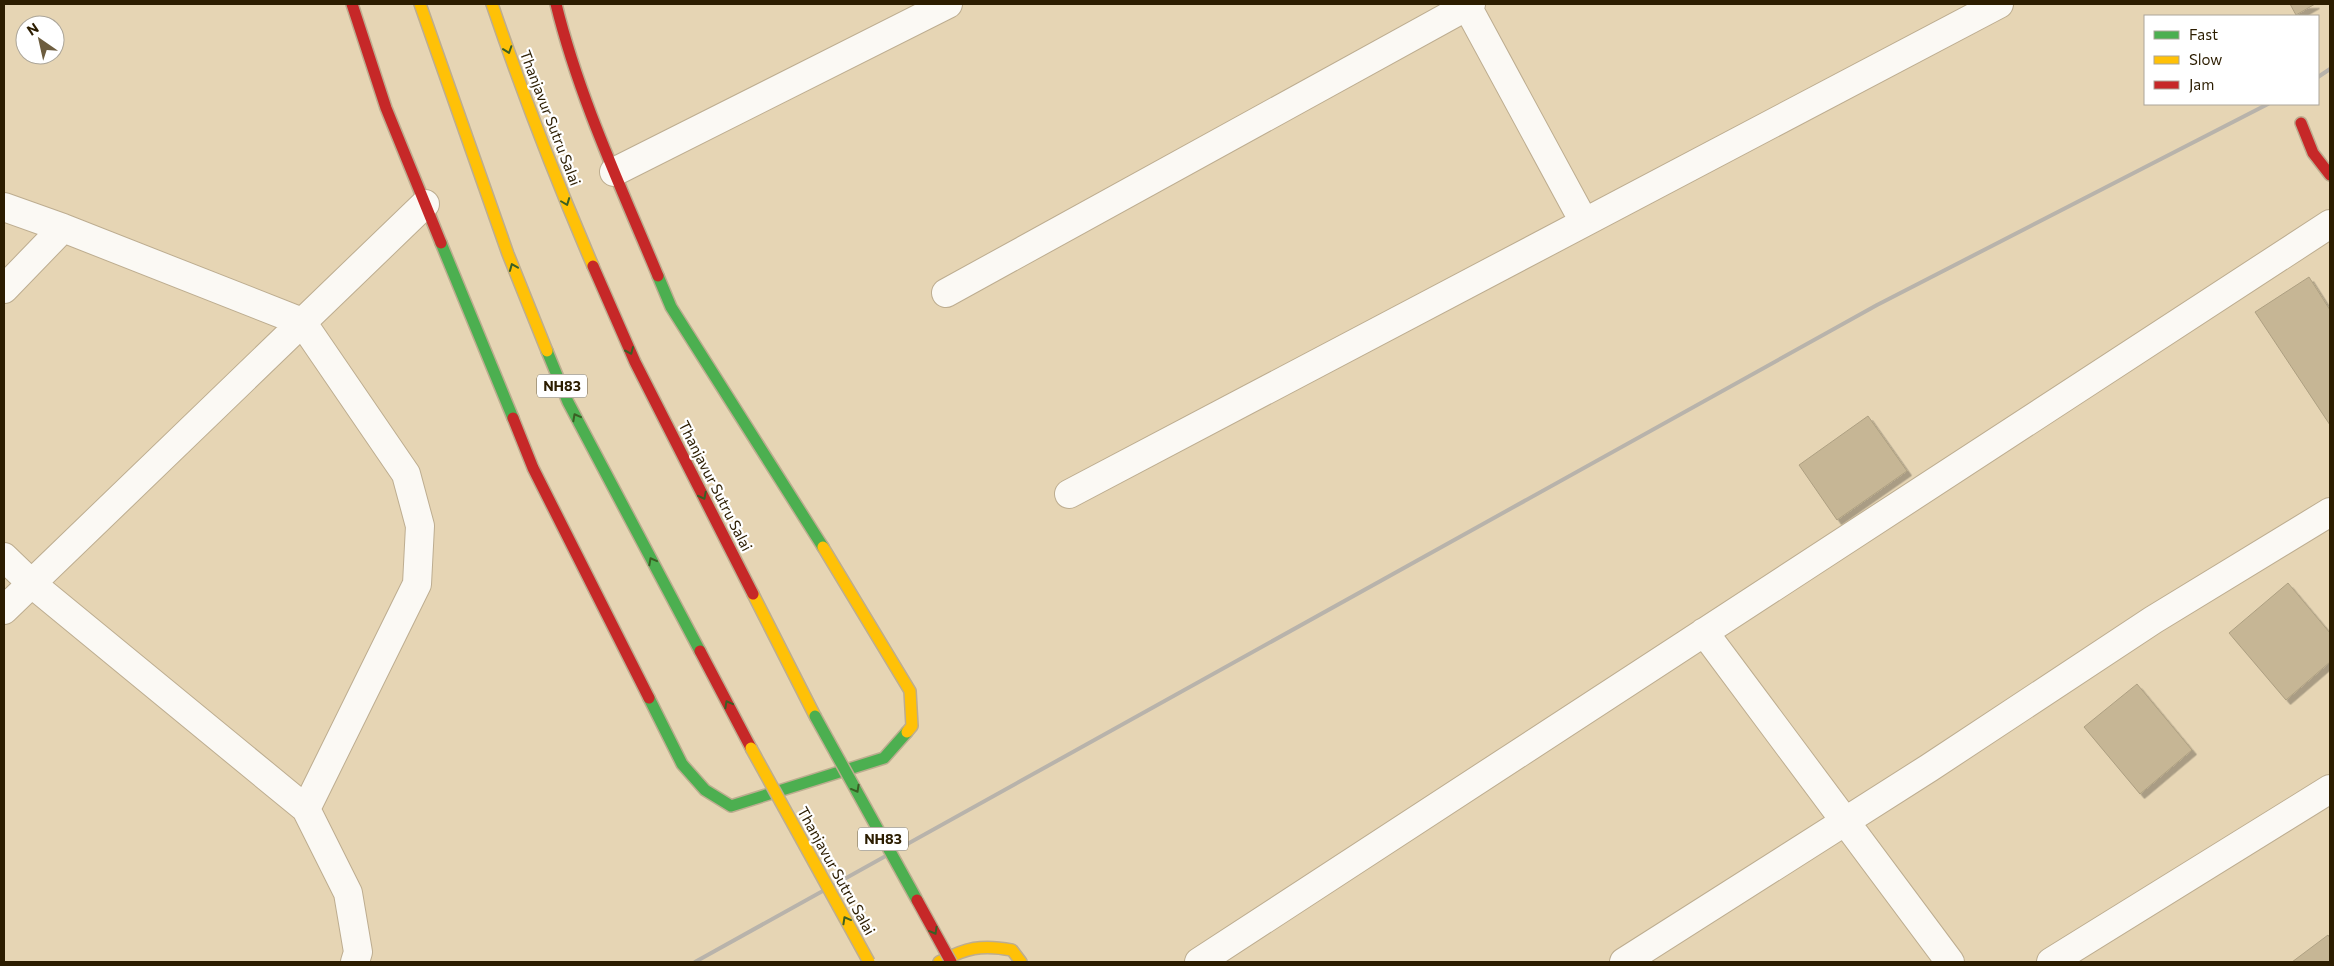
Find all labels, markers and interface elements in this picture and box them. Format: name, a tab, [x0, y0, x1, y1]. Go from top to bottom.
north arrow	[15, 15, 65, 65]
legend	[2144, 15, 2319, 105]
text: N	[23, 19, 42, 39]
text: Fast	[2189, 25, 2218, 43]
one-way arrow	[502, 45, 512, 54]
street label: Thanjavur Sutru Salai	[517, 47, 585, 188]
text: Slow	[2189, 50, 2222, 68]
text: Jam	[2189, 75, 2214, 93]
one-way arrow	[560, 197, 570, 206]
one-way arrow	[509, 264, 519, 272]
one-way arrow	[624, 346, 635, 355]
road number: NH83	[537, 374, 587, 398]
one-way arrow	[572, 413, 582, 422]
street label: Thanjavur Sutru Salai	[675, 417, 757, 554]
one-way arrow	[697, 491, 707, 500]
one-way arrow	[648, 557, 658, 566]
one-way arrow	[724, 701, 734, 710]
one-way arrow	[849, 784, 859, 793]
street label: Thanjavur Sutru Salai	[794, 803, 880, 938]
road number: NH83	[858, 828, 908, 851]
one-way arrow	[842, 916, 852, 925]
one-way arrow	[928, 926, 938, 935]

